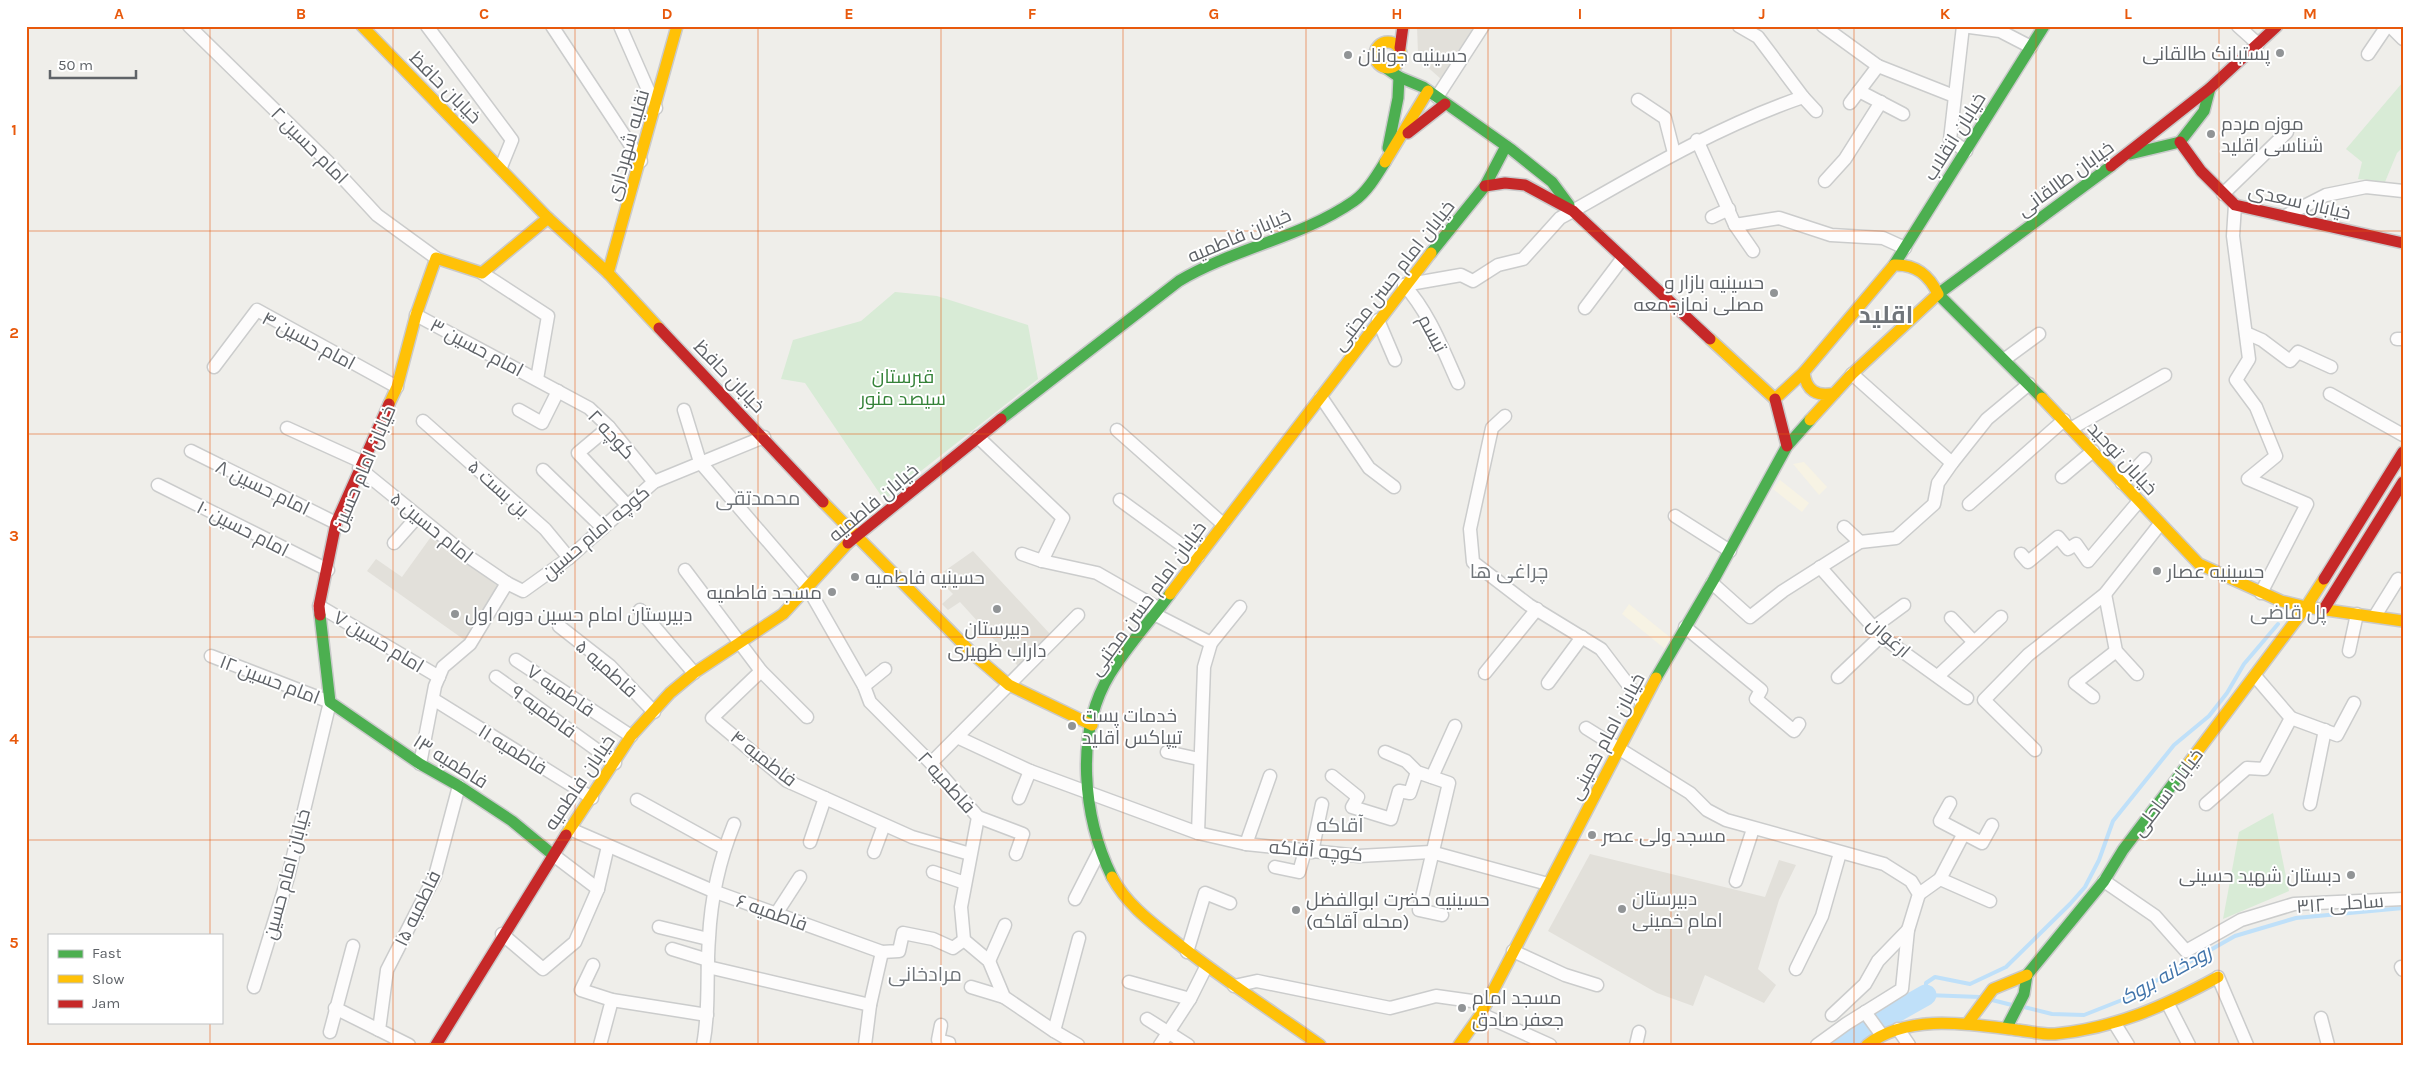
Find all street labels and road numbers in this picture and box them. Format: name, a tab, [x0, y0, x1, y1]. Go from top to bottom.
street label: خیابان حافظ	[405, 47, 486, 128]
street label: نقلیه شهرداری	[602, 87, 654, 203]
street label: خیابان انقلاب	[1919, 88, 1991, 185]
street label: امام حسین ۲	[265, 103, 352, 190]
street label: خیابان طالقانی	[2013, 136, 2118, 221]
street label: خیابان سعدی	[2246, 179, 2353, 224]
street label: خیابان امام حسن مجتبی	[1328, 196, 1461, 356]
street label: خیابان فاطمیه	[1184, 204, 1294, 268]
street label: امام حسین ۴	[257, 307, 359, 376]
street label: تبسم	[1411, 311, 1451, 357]
street label: امام حسین ۳	[425, 314, 527, 383]
street label: خیابان حافظ	[689, 336, 769, 418]
street label: خیابان امام حسین	[327, 402, 402, 535]
street label: کوچه ۲	[582, 406, 639, 464]
street label: خیابان توحید	[2083, 418, 2162, 500]
street label: امام حسین ۸	[211, 456, 313, 522]
street label: بن بست ۵	[463, 456, 533, 522]
street label: خیابان فاطمیه	[824, 459, 923, 547]
street label: کوچه امام حسین	[537, 481, 655, 586]
street label: امام حسین ۵	[384, 488, 477, 569]
street label: امام حسین ۱۰	[192, 496, 292, 563]
street label: خیابان امام حسن مجتبی	[1085, 517, 1213, 681]
street label: امام حسین ۷	[328, 606, 428, 679]
street label: ارغوان	[1862, 613, 1914, 662]
street label: فاطمیه ۵	[571, 635, 642, 702]
street label: امام حسین ۱۲	[216, 651, 323, 711]
street label: فاطمیه ۷	[522, 660, 599, 721]
street label: خیابان امام خمینی	[1564, 669, 1651, 804]
street label: فاطمیه ۹	[507, 681, 580, 743]
street label: فاطمیه ۱۱	[474, 720, 551, 780]
street label: فاطمیه ۴	[726, 726, 801, 791]
street label: فاطمیه ۱۳	[409, 730, 492, 793]
street label: خیابان فاطمیه	[540, 731, 620, 834]
street label: خیابان ساحلی	[2128, 744, 2208, 841]
street label: فاطمیه ۲	[913, 747, 980, 818]
street label: خیابان امام حسین	[259, 806, 317, 943]
street label: کوچه آقاکه	[1268, 836, 1364, 867]
street label: فاطمیه ۱۵	[390, 867, 446, 950]
street label: فاطمیه ۶	[733, 890, 810, 936]
street label: ساحلی ۳۱۲	[2296, 890, 2385, 918]

